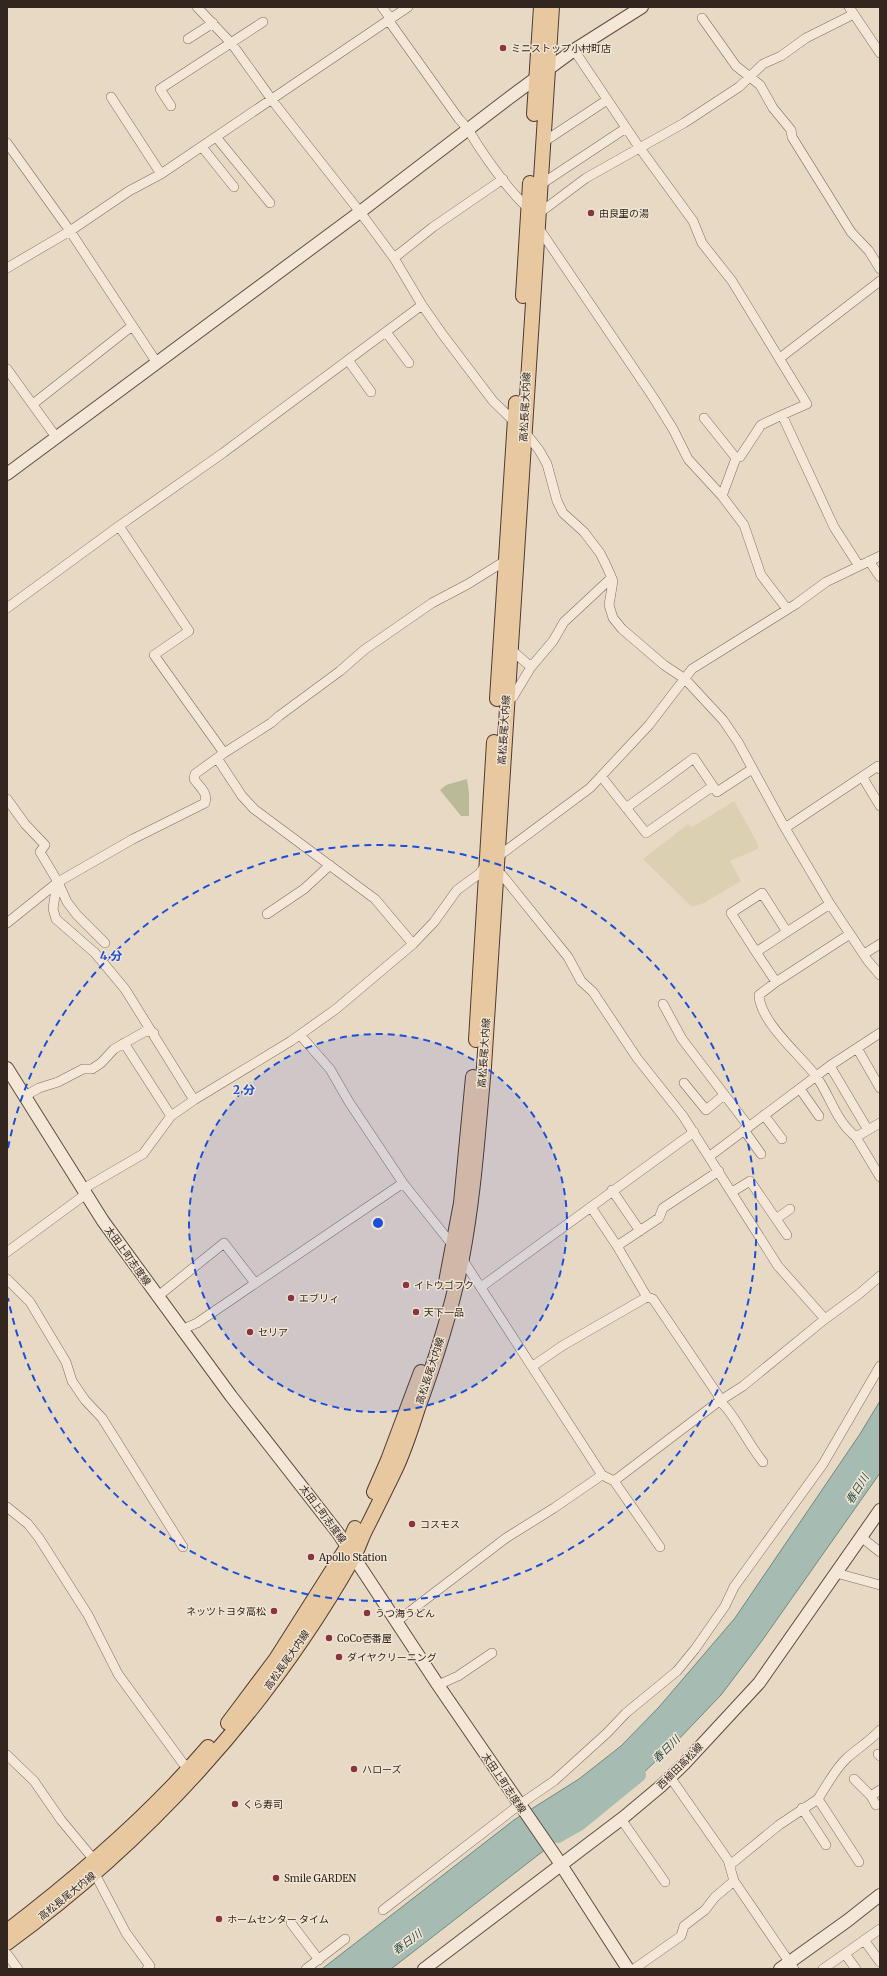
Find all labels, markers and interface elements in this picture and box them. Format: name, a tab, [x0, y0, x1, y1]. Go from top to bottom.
place label: ミニストップ小村町店	[511, 42, 611, 55]
marker: ミニストップ小村町店	[498, 43, 508, 53]
place label: 由良里の湯	[599, 207, 649, 220]
marker: 由良里の湯	[586, 208, 596, 218]
street label: 高松長尾大内線	[517, 372, 533, 442]
street label: 高松長尾大内線	[495, 695, 513, 765]
text: 4 分	[100, 948, 122, 963]
street label: 高松長尾大内線	[475, 1018, 493, 1088]
text: 2 分	[233, 1082, 255, 1097]
centre of rings	[371, 1216, 385, 1230]
street label: 太田上町志度線	[102, 1224, 154, 1288]
place label: イトウゴフク	[414, 1279, 474, 1292]
marker: イトウゴフク	[401, 1280, 411, 1290]
place label: エブリィ	[299, 1292, 339, 1305]
marker: エブリィ	[286, 1293, 296, 1303]
place label: 天下一品	[424, 1306, 464, 1319]
marker: 天下一品	[411, 1307, 421, 1317]
place label: セリア	[258, 1326, 288, 1339]
marker: セリア	[245, 1327, 255, 1337]
street label: 高松長尾大内線	[413, 1336, 447, 1406]
water label: 春日川	[842, 1470, 872, 1507]
street label: 太田上町志度線	[297, 1482, 349, 1546]
place label: コスモス	[420, 1518, 460, 1531]
marker: コスモス	[407, 1519, 417, 1529]
place label: Apollo Station	[318, 1551, 388, 1564]
marker: Apollo Station	[306, 1552, 316, 1562]
place label: ネッツトヨタ高松	[186, 1605, 266, 1618]
marker: ネッツトヨタ高松	[269, 1606, 279, 1616]
place label: うつ海うどん	[375, 1607, 435, 1620]
marker: うつ海うどん	[362, 1608, 372, 1618]
street label: 高松長尾大内線	[262, 1628, 312, 1692]
place label: CoCo壱番屋	[337, 1632, 392, 1645]
marker: CoCo壱番屋	[324, 1633, 334, 1643]
place label: ダイヤクリーニング	[347, 1651, 437, 1664]
marker: ダイヤクリーニング	[334, 1652, 344, 1662]
water label: 春日川	[649, 1732, 683, 1766]
street label: 西植田高松線	[654, 1740, 706, 1792]
street label: 太田上町志度線	[479, 1750, 529, 1816]
place label: ハローズ	[362, 1763, 402, 1776]
marker: ハローズ	[349, 1764, 359, 1774]
place label: くら寿司	[243, 1798, 283, 1811]
marker: くら寿司	[230, 1799, 240, 1809]
street label: 高松長尾大内線	[36, 1869, 98, 1923]
place label: Smile GARDEN	[284, 1872, 357, 1885]
marker: Smile GARDEN	[271, 1873, 281, 1883]
place label: ホームセンター タイム	[227, 1913, 329, 1926]
marker: ホームセンター タイム	[214, 1914, 224, 1924]
water label: 春日川	[390, 1926, 425, 1957]

